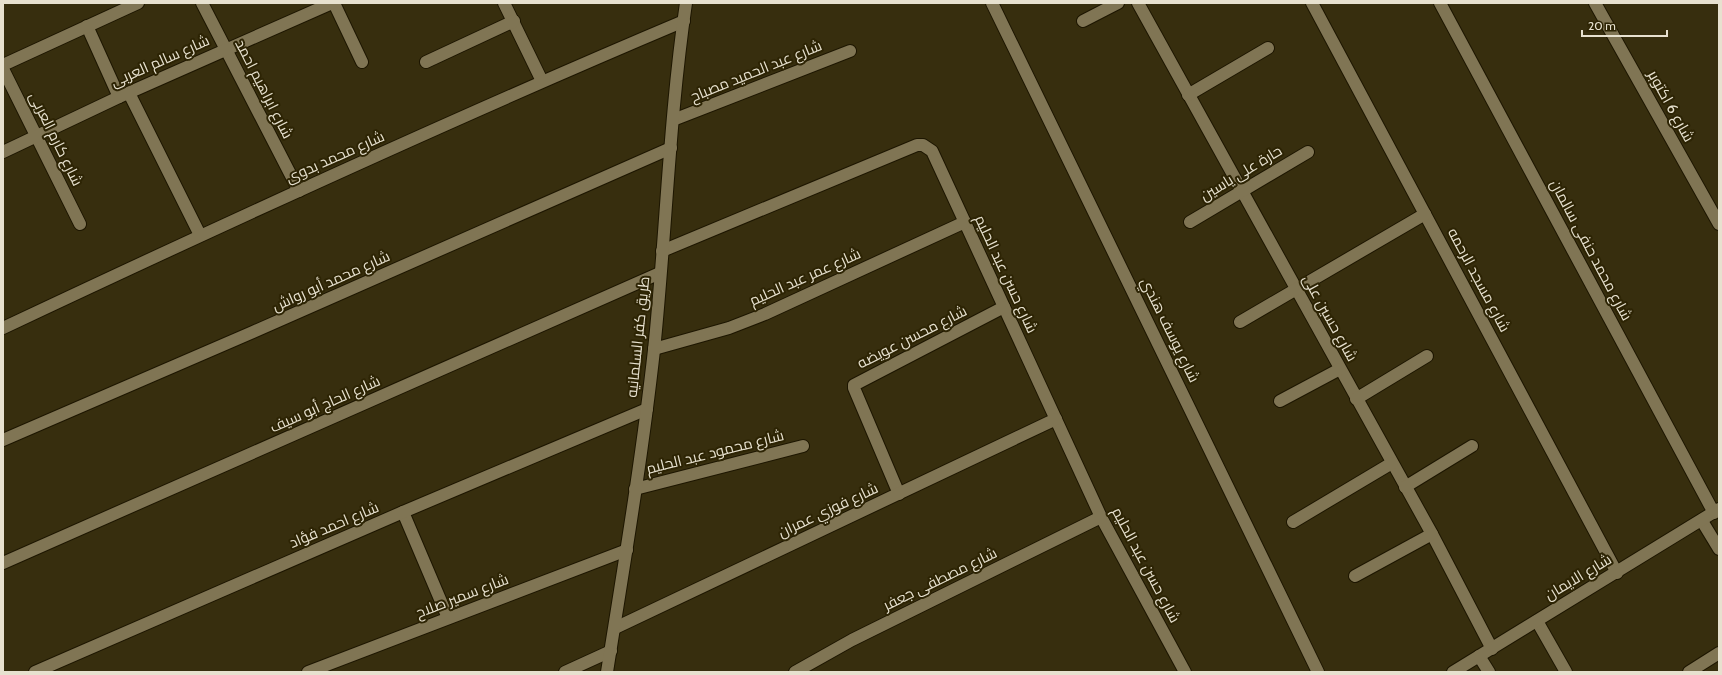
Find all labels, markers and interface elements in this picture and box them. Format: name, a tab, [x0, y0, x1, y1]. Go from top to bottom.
scale bar	[1582, 12, 1667, 38]
text: 20 m	[1588, 18, 1616, 33]
street label: شارع سالم العربى	[108, 31, 213, 93]
street label: شارع ابراهيم احمد	[229, 36, 297, 143]
street label: شارع عبد الحميد مصباح	[688, 36, 825, 107]
street label: شارع 6 اكتوبر	[1642, 66, 1698, 146]
street label: شارع كارم العربى	[24, 89, 87, 190]
street label: شارع محمد بدوى	[283, 127, 388, 189]
street label: حارة على ياسين	[1197, 141, 1286, 205]
street label: شارع محمد حنفى سالمان	[1544, 176, 1636, 325]
street label: شارع حسن عبد الحليم	[969, 212, 1041, 337]
street label: شارع مسجد الرحمه	[1442, 225, 1514, 336]
street label: شارع عمر عبد الحليم	[746, 244, 864, 311]
street label: شارع محمد أبو رواش	[269, 246, 394, 317]
street label: شارع حسين على	[1297, 271, 1361, 366]
street label: طريق كفر السلمانيه	[623, 275, 654, 399]
street label: شارع يوسف هندي	[1134, 275, 1203, 387]
street label: شارع محسن عويضه	[854, 302, 971, 374]
street label: شارع الحاج أبو سيف	[267, 371, 384, 438]
street label: شارع محمود عبد الحليم	[644, 426, 786, 480]
street label: شارع فوزي عمران	[775, 479, 882, 544]
street label: شارع احمد فؤاد	[287, 498, 382, 554]
street label: شارع حسن عبد الحليم	[1106, 504, 1184, 627]
street label: شارع مصطفى جعفر	[879, 544, 1001, 617]
street label: شارع الايمان	[1541, 550, 1616, 606]
street label: شارع سمير صلاح	[413, 570, 512, 624]

